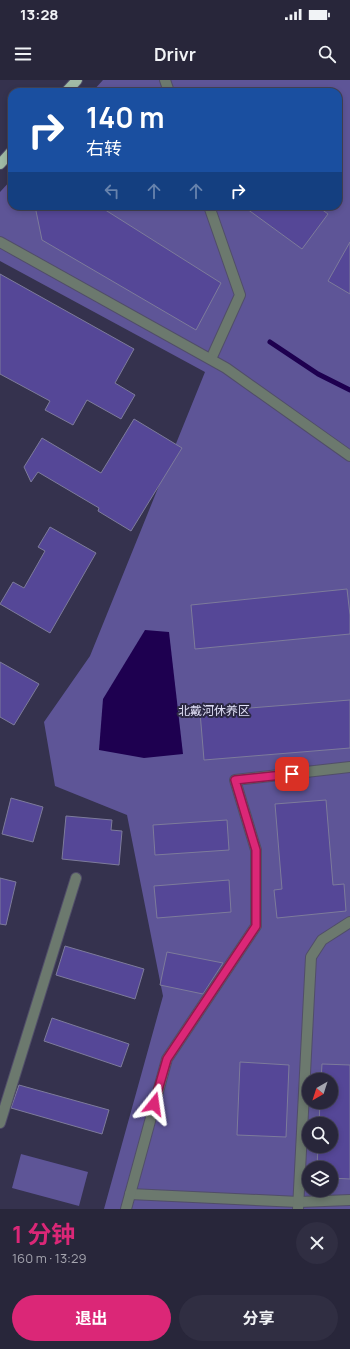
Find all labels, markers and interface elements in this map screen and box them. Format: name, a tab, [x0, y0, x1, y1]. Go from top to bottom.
text: 13:28	[20, 4, 59, 25]
text: Drivr	[154, 42, 196, 66]
icon: menu	[12, 43, 34, 65]
icon: search	[316, 43, 338, 65]
text: 140 m	[86, 98, 165, 136]
icon: right	[20, 104, 72, 156]
text: 右转	[86, 136, 122, 160]
icon: left	[101, 180, 123, 202]
icon: ahead	[143, 180, 165, 202]
icon: ahead	[185, 180, 207, 202]
icon: right	[227, 180, 249, 202]
park label: 北戴河休养区	[178, 702, 250, 719]
pin	[275, 757, 309, 791]
icon: arrive	[281, 763, 303, 785]
north arrow	[302, 1073, 338, 1109]
map controls	[302, 1073, 338, 1197]
position arrow	[133, 1083, 175, 1125]
button: search	[302, 1117, 338, 1153]
button: layers	[302, 1161, 338, 1197]
text: 1 分钟	[12, 1217, 75, 1250]
button: close	[296, 1222, 338, 1264]
text: 160 m · 13:29	[12, 1249, 86, 1267]
button: 退出	[12, 1295, 171, 1341]
button: 分享	[179, 1295, 338, 1341]

